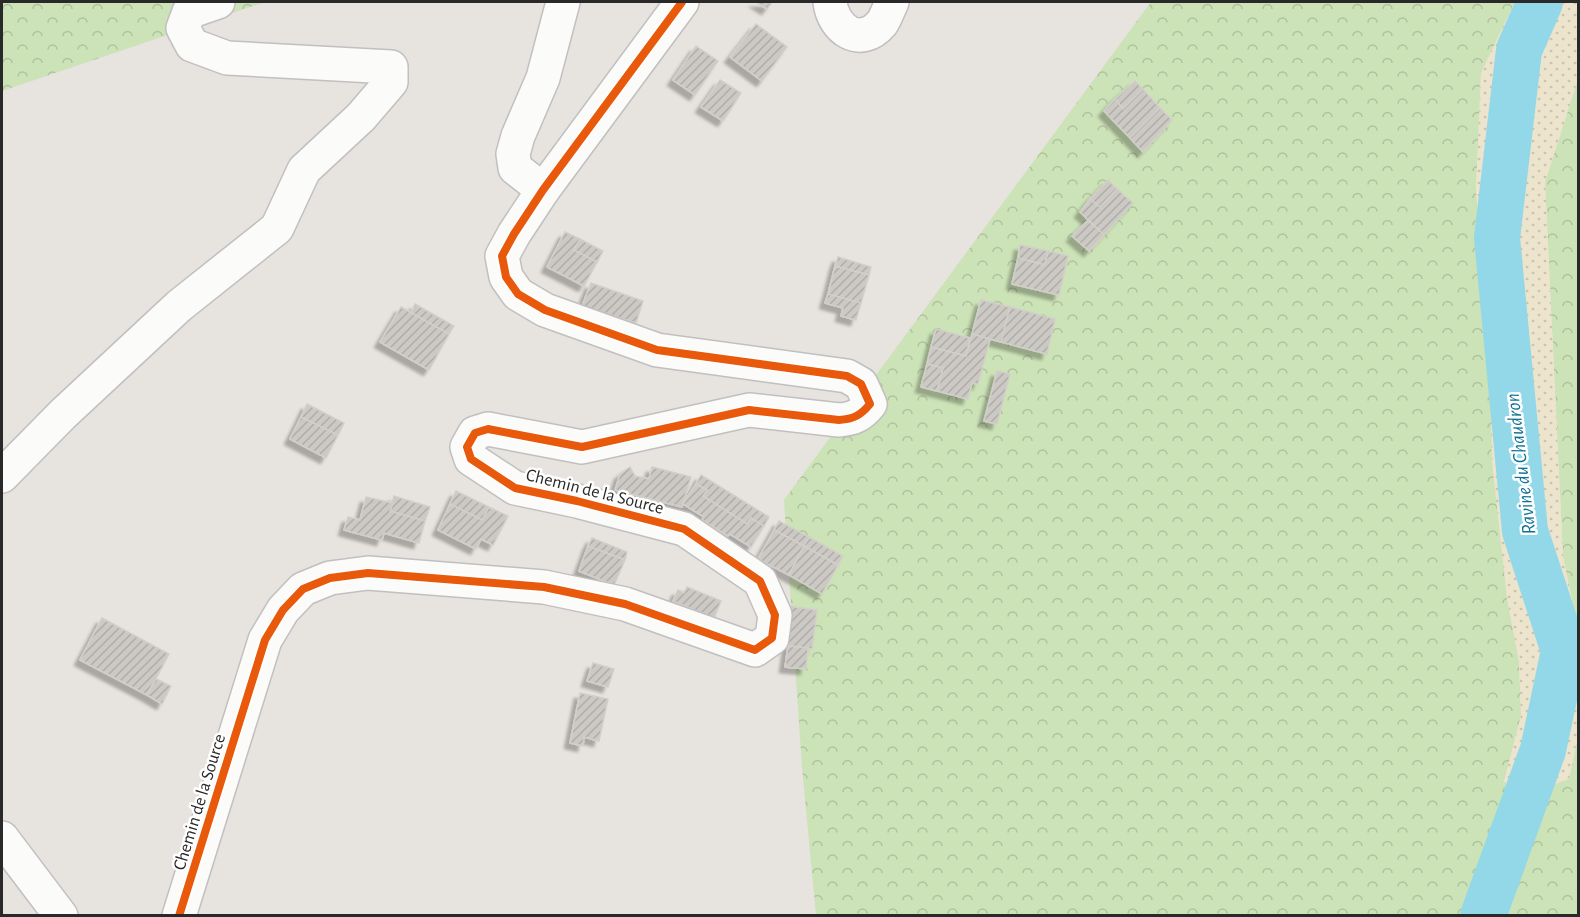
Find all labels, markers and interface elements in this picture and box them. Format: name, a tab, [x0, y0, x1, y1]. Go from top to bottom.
water label: Ravine du Chaudron	[1502, 392, 1540, 536]
street label: Chemin de la Source	[524, 466, 666, 518]
street label: Chemin de la Source	[171, 732, 229, 873]

